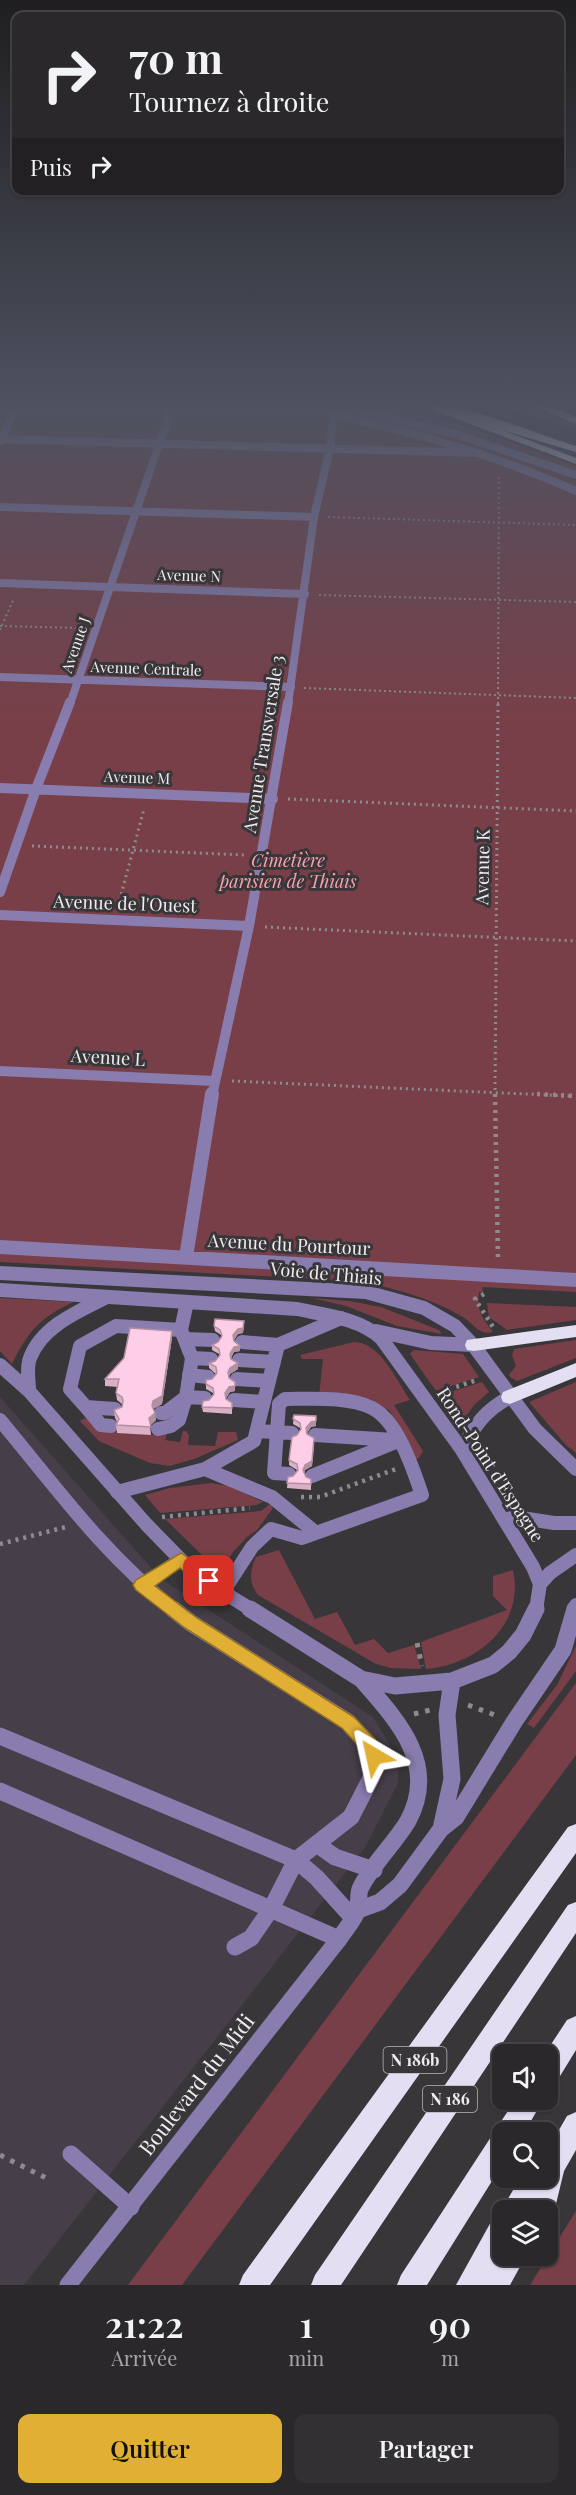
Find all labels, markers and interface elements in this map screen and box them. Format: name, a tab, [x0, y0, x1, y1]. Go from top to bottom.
text: 70 m	[129, 29, 223, 85]
icon: right	[30, 36, 108, 114]
text: Tournez à droite	[129, 83, 329, 119]
icon: right	[84, 150, 117, 183]
text: Puis	[30, 152, 72, 182]
street label: Avenue N	[156, 564, 222, 586]
street label: Avenue J	[56, 614, 94, 676]
street label: Avenue Transversale 3	[237, 653, 289, 836]
street label: Avenue Centrale	[89, 656, 202, 680]
street label: Avenue M	[103, 766, 171, 788]
street label: Avenue K	[469, 829, 495, 906]
park label: Cimetière parisien de Thiais	[217, 848, 357, 893]
street label: Avenue de l'Ouest	[52, 888, 198, 918]
street label: Avenue L	[69, 1043, 146, 1071]
street label: Avenue du Pourtour	[206, 1228, 371, 1260]
street label: Voie de Thiais	[268, 1256, 383, 1290]
street label: Rond-Point d'Espagne	[432, 1382, 550, 1546]
pin	[183, 1555, 234, 1606]
icon: arrive	[192, 1564, 225, 1597]
position arrow	[342, 1724, 406, 1788]
street label: Boulevard du Midi	[131, 2007, 260, 2160]
map controls	[492, 2044, 558, 2266]
button: sound	[492, 2044, 558, 2110]
road number: N 186b	[384, 2047, 446, 2073]
road number: N 186	[423, 2086, 477, 2112]
button: search	[492, 2122, 558, 2188]
button: layers	[492, 2200, 558, 2266]
text: 21:22	[105, 2299, 184, 2347]
text: 1	[300, 2299, 313, 2347]
text: 90	[429, 2299, 471, 2347]
text: Arrivée	[111, 2344, 177, 2371]
text: min	[289, 2344, 324, 2371]
text: m	[441, 2344, 459, 2371]
button: Quitter	[18, 2414, 282, 2483]
button: Partager	[294, 2414, 558, 2483]

